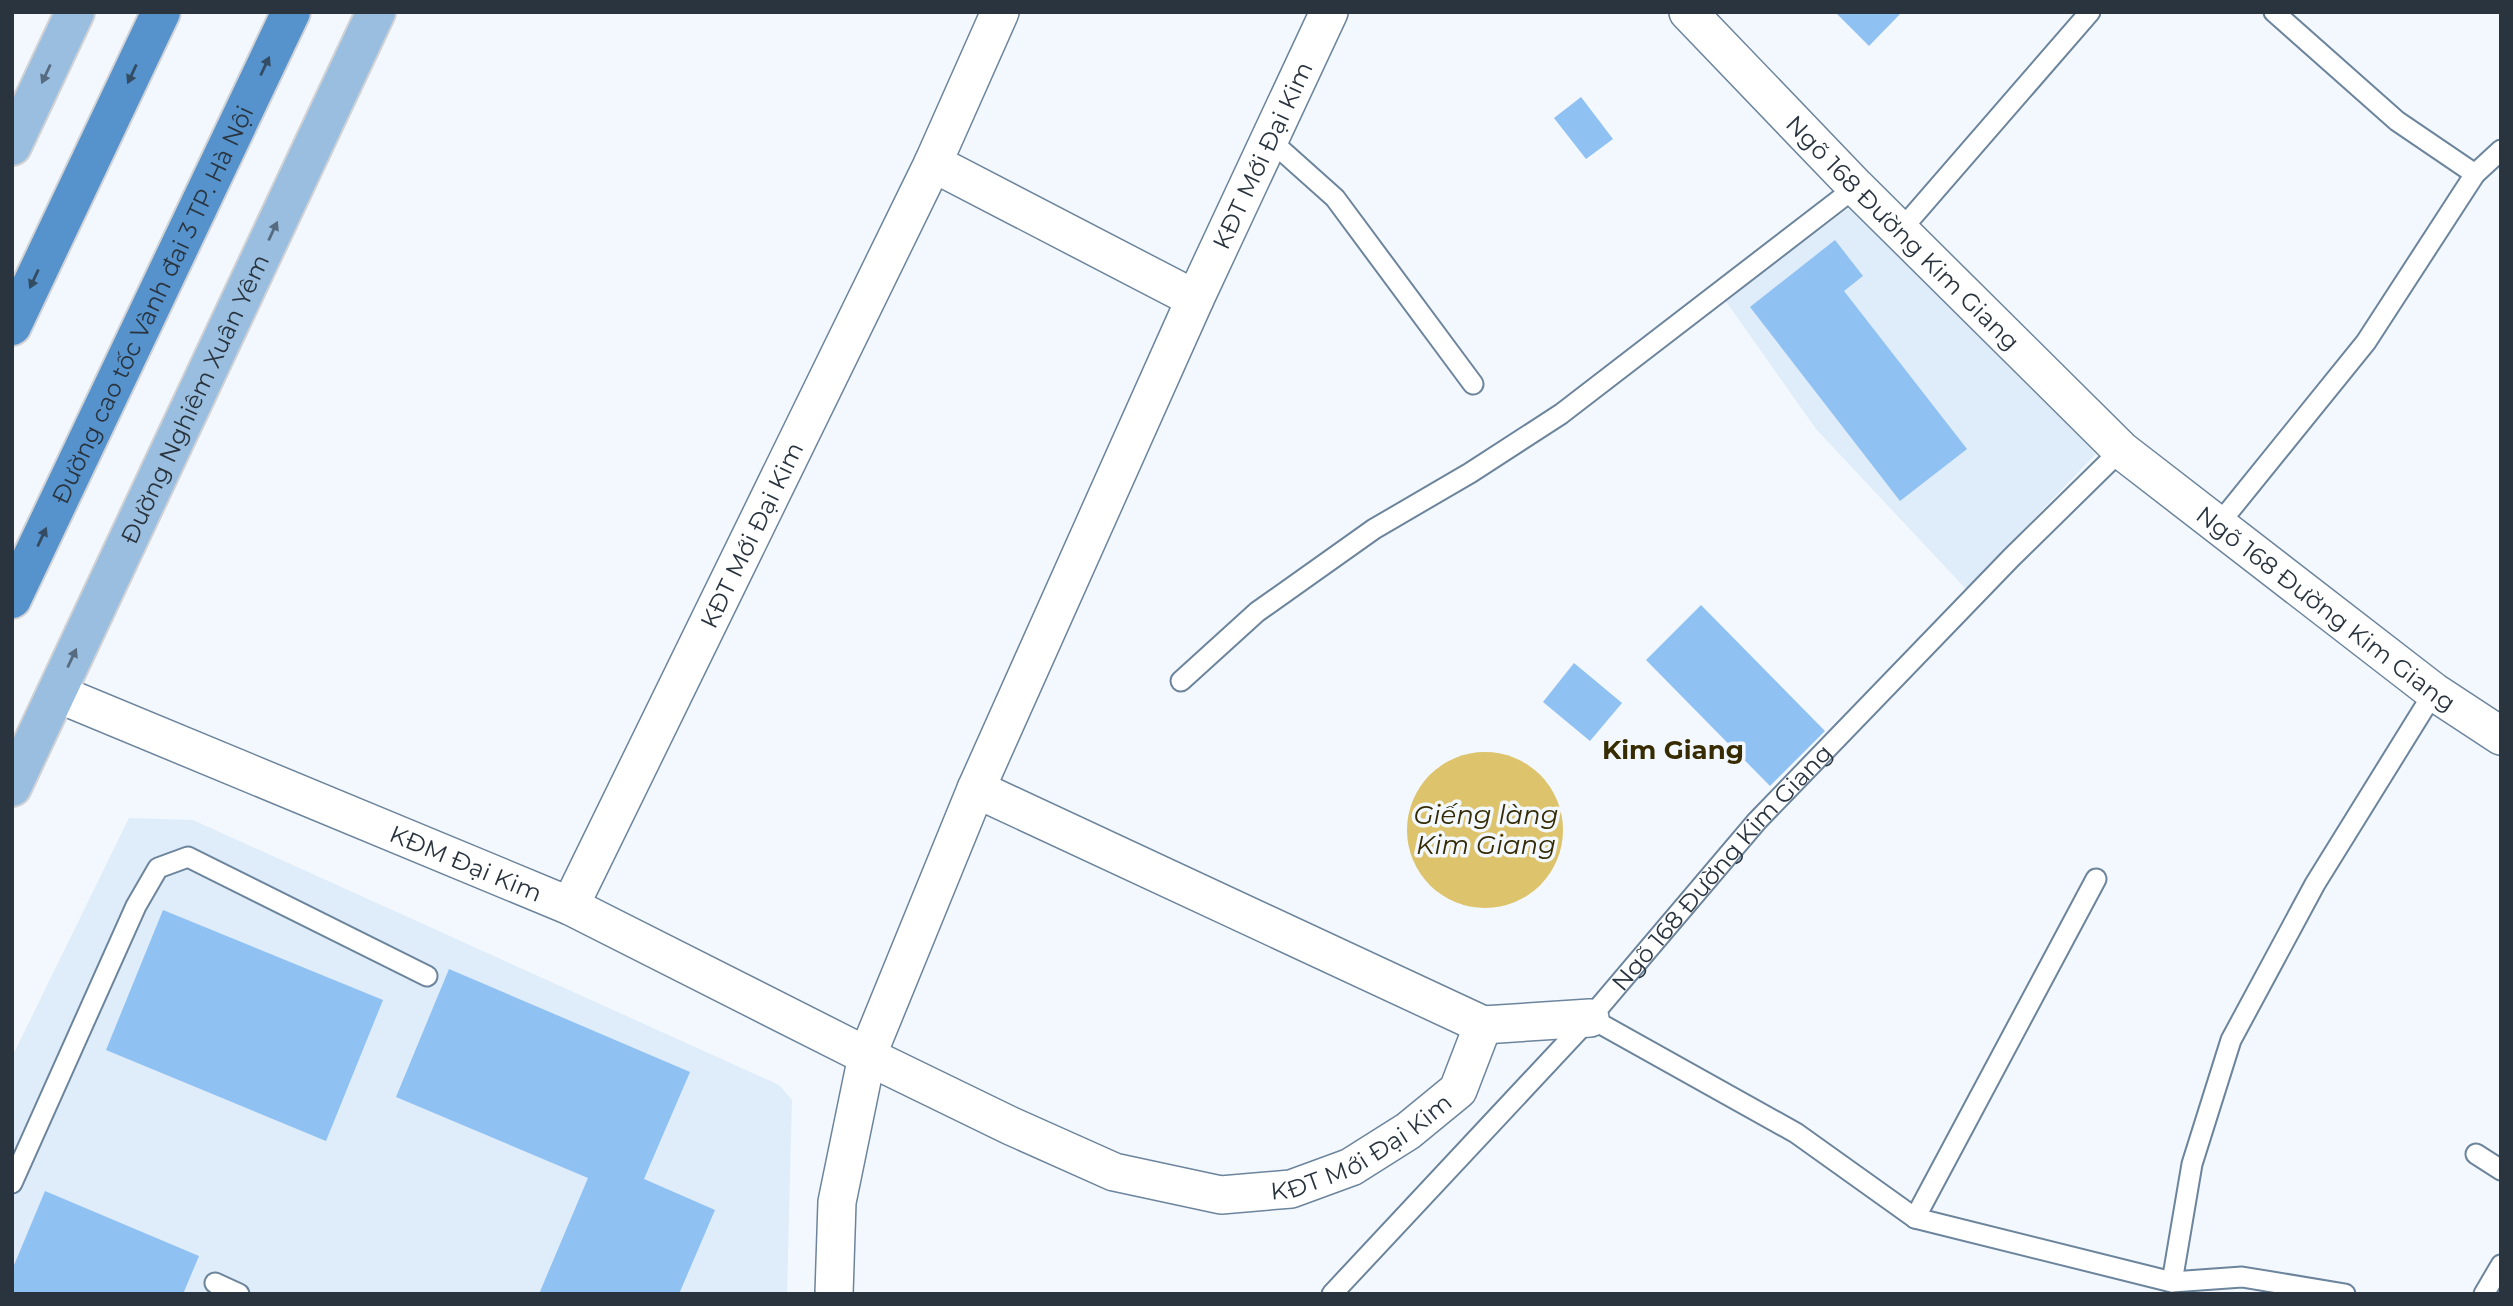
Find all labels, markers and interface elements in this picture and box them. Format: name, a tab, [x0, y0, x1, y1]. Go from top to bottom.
one-way arrow	[260, 56, 271, 76]
street label: KĐT Mới Đại Kim	[1206, 57, 1318, 253]
one-way arrow	[40, 64, 52, 84]
one-way arrow	[126, 64, 138, 84]
street label: Đường cao tốc Vành đai 3 TP. Hà Nội	[45, 101, 259, 508]
street label: Ngõ 168 Đường Kim Giang	[1780, 109, 2026, 356]
one-way arrow	[267, 221, 279, 241]
street label: Đường Nghiêm Xuân Yêm	[114, 249, 275, 548]
one-way arrow	[29, 269, 40, 289]
street label: KĐT Mới Đại Kim	[694, 437, 809, 633]
street label: Ngõ 168 Đường Kim Giang	[2191, 499, 2461, 717]
one-way arrow	[36, 527, 47, 547]
one-way arrow	[67, 648, 78, 669]
district label: Kim Giang	[1602, 734, 1744, 766]
street label: Ngõ 168 Đường Kim Giang	[1605, 738, 1838, 996]
water label: Giếng làng Kim Giang	[1413, 799, 1559, 861]
street label: KĐM Đại Kim	[386, 819, 547, 907]
street label: KĐT Mới Đại Kim	[1269, 1087, 1457, 1205]

